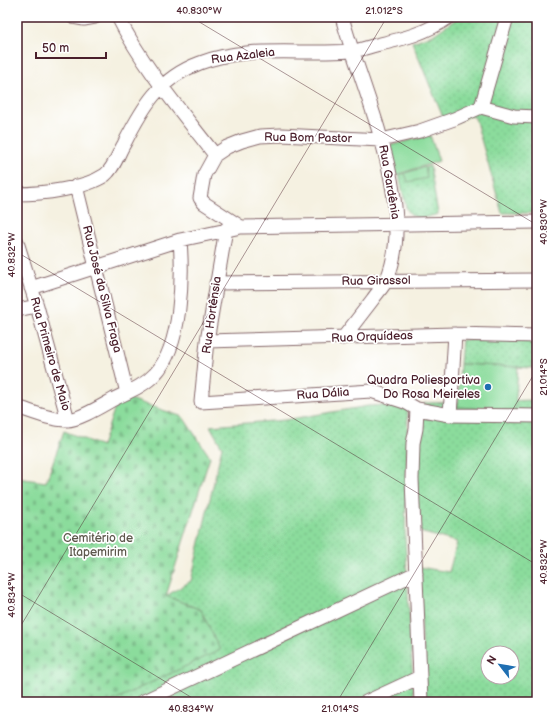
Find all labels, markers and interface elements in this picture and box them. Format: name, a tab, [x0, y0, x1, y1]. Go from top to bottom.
text: 40.830°W	[176, 5, 222, 17]
text: 21.012°S	[365, 5, 403, 17]
scale bar	[36, 34, 106, 60]
text: 50 m	[42, 41, 69, 56]
street label: Rua Azaleia	[210, 45, 276, 67]
street label: Rua Bom Pastor	[264, 130, 353, 146]
street label: Rua Gardênia	[375, 143, 403, 221]
text: 40.830°W	[538, 199, 550, 245]
street label: Rua José da Silva Fraga	[79, 224, 125, 354]
text: 40.832°W	[6, 232, 18, 278]
street label: Rua Girassol	[341, 273, 411, 289]
street label: Rua Hortênsia	[199, 275, 225, 355]
street label: Rua Primeiro de Maio	[27, 295, 74, 413]
street label: Rua Orquídeas	[331, 328, 413, 346]
text: 21.014°S	[538, 358, 550, 396]
place label: Quadra Poliesportiva Do Rosa Meireles	[367, 373, 480, 402]
marker: Quadra Poliesportiva Do Rosa Meireles	[483, 382, 493, 392]
street label: Rua Dália	[296, 385, 350, 403]
park label: Cemitério de Itapemirim	[63, 531, 133, 560]
text: 40.832°W	[538, 539, 550, 585]
text: 40.834°W	[6, 572, 18, 618]
north arrow	[480, 645, 520, 685]
text: N	[484, 653, 500, 667]
text: 40.834°W	[168, 703, 214, 715]
text: 21.014°S	[321, 703, 359, 715]

